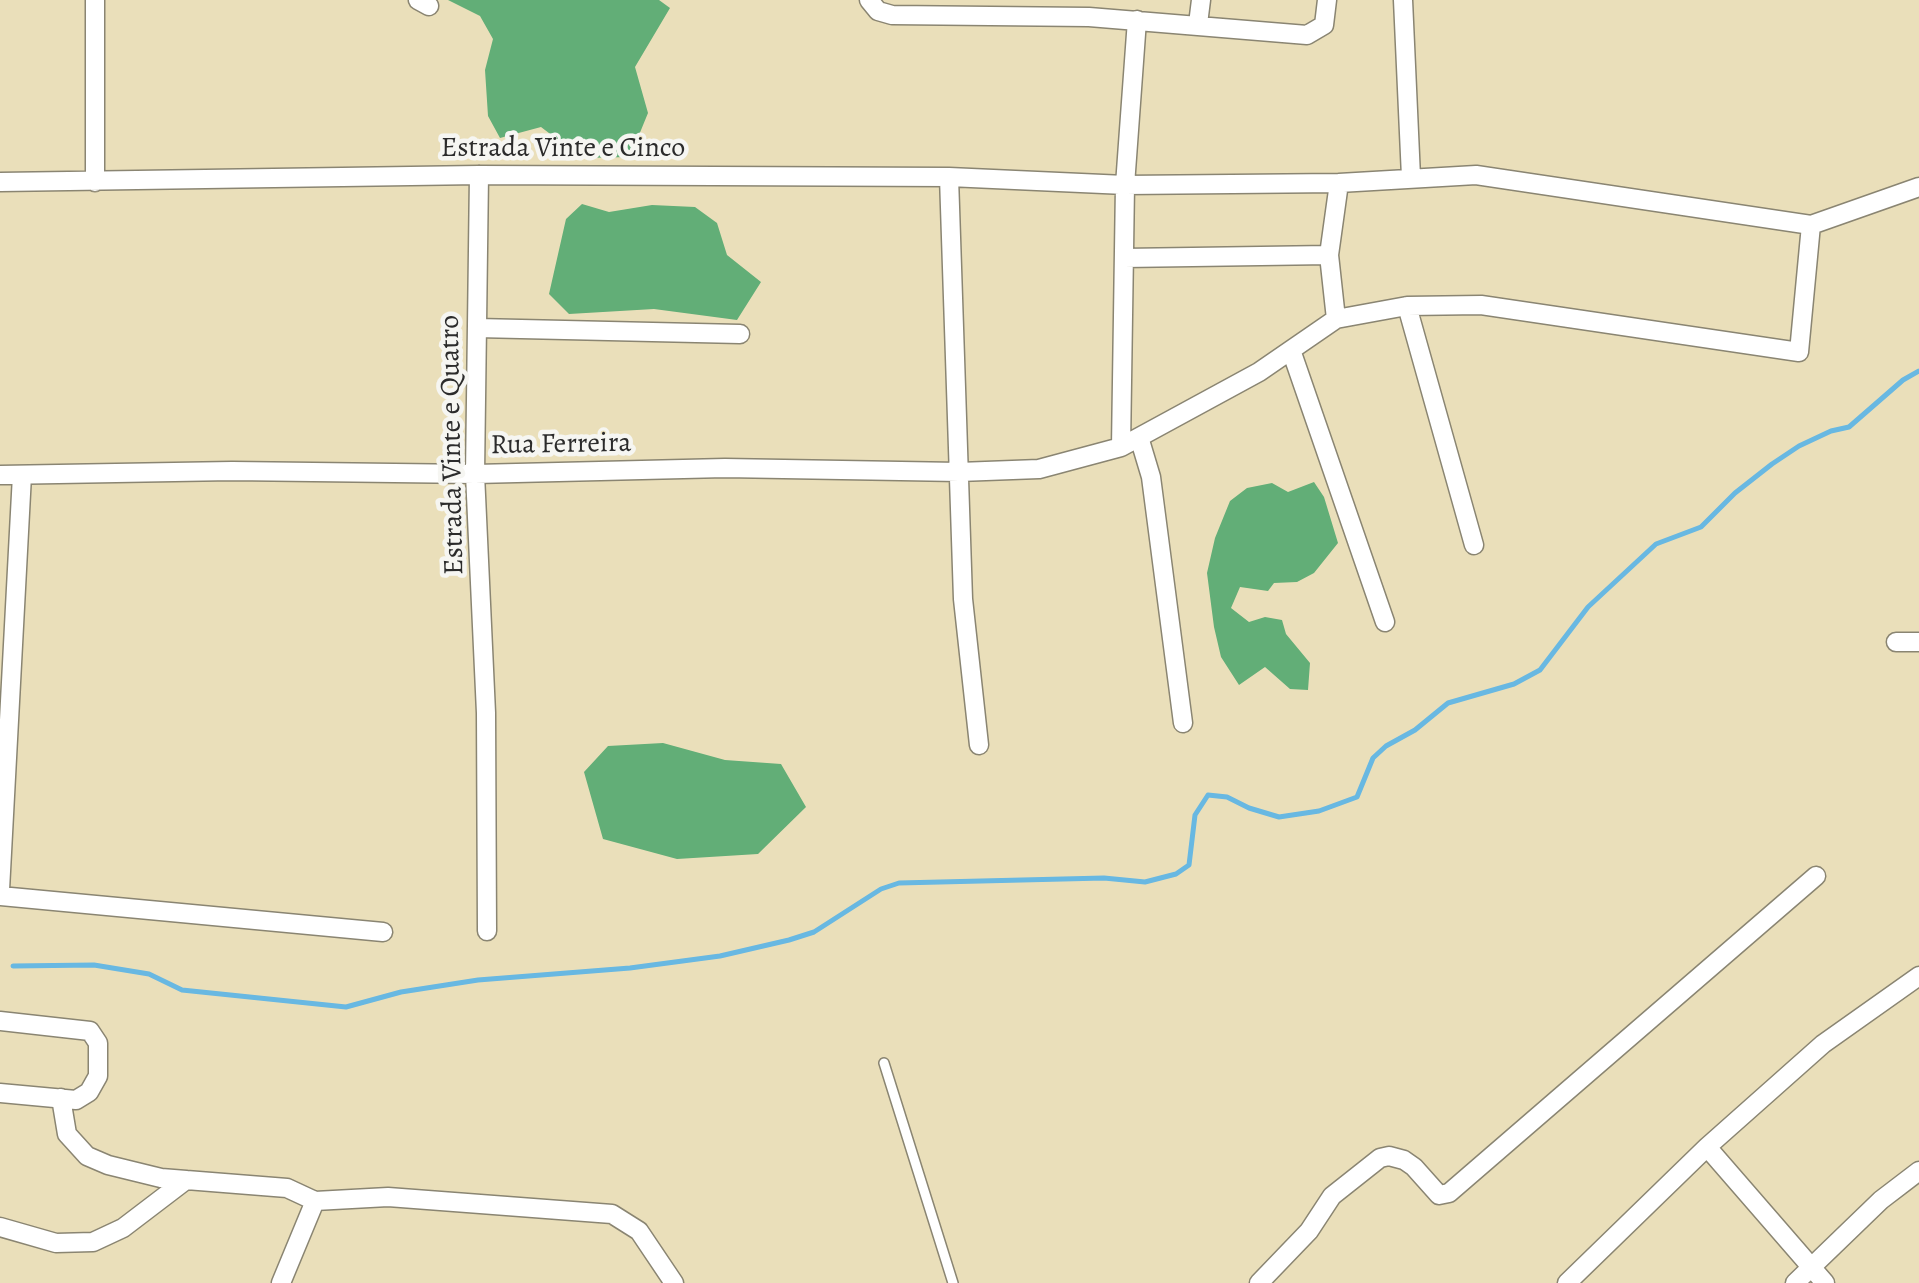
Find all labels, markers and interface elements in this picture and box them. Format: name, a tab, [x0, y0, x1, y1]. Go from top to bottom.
street label: Estrada Vinte e Cinco	[441, 132, 685, 166]
street label: Estrada Vinte e Quatro	[434, 315, 472, 575]
street label: Rua Ferreira	[490, 427, 632, 463]

